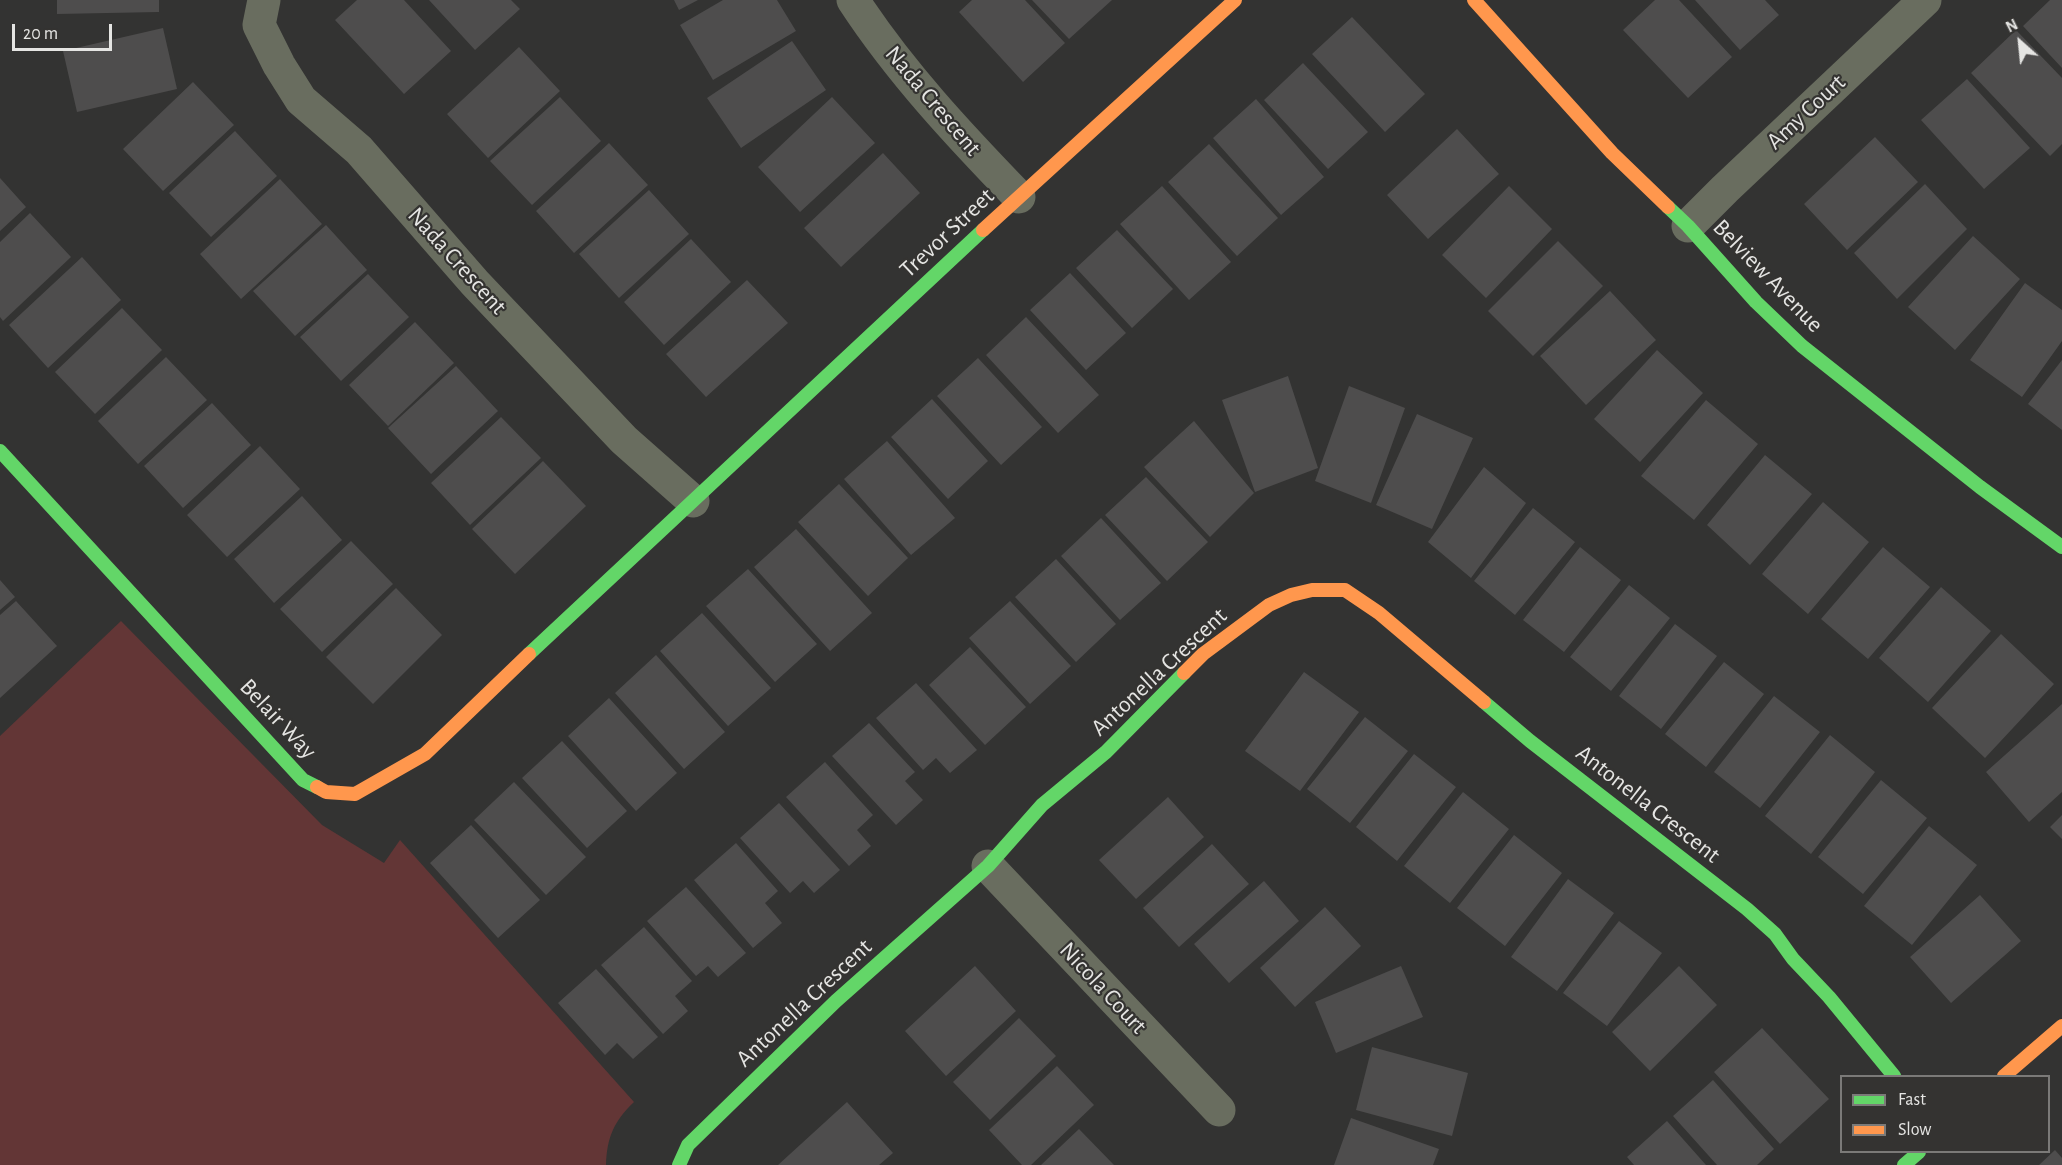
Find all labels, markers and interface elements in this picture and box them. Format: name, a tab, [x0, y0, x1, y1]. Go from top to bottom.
scale bar	[15, 12, 116, 50]
north arrow	[1990, 12, 2050, 72]
text: N	[2003, 16, 2020, 36]
text: 20 m	[23, 25, 58, 43]
street label: Nada Crescent	[879, 40, 987, 162]
street label: Amy Court	[1760, 68, 1852, 156]
street label: Trevor Street	[894, 182, 1000, 284]
street label: Nada Crescent	[401, 201, 513, 321]
street label: Belview Avenue	[1707, 213, 1829, 339]
street label: Antonella Crescent	[1085, 602, 1233, 742]
street label: Belair Way	[234, 673, 322, 765]
street label: Antonella Crescent	[1570, 739, 1726, 869]
street label: Antonella Crescent	[730, 933, 878, 1073]
street label: Nicola Court	[1053, 936, 1153, 1040]
legend	[1840, 1075, 2050, 1153]
text: Fast	[1898, 1091, 1926, 1109]
text: Slow	[1898, 1121, 1931, 1139]

